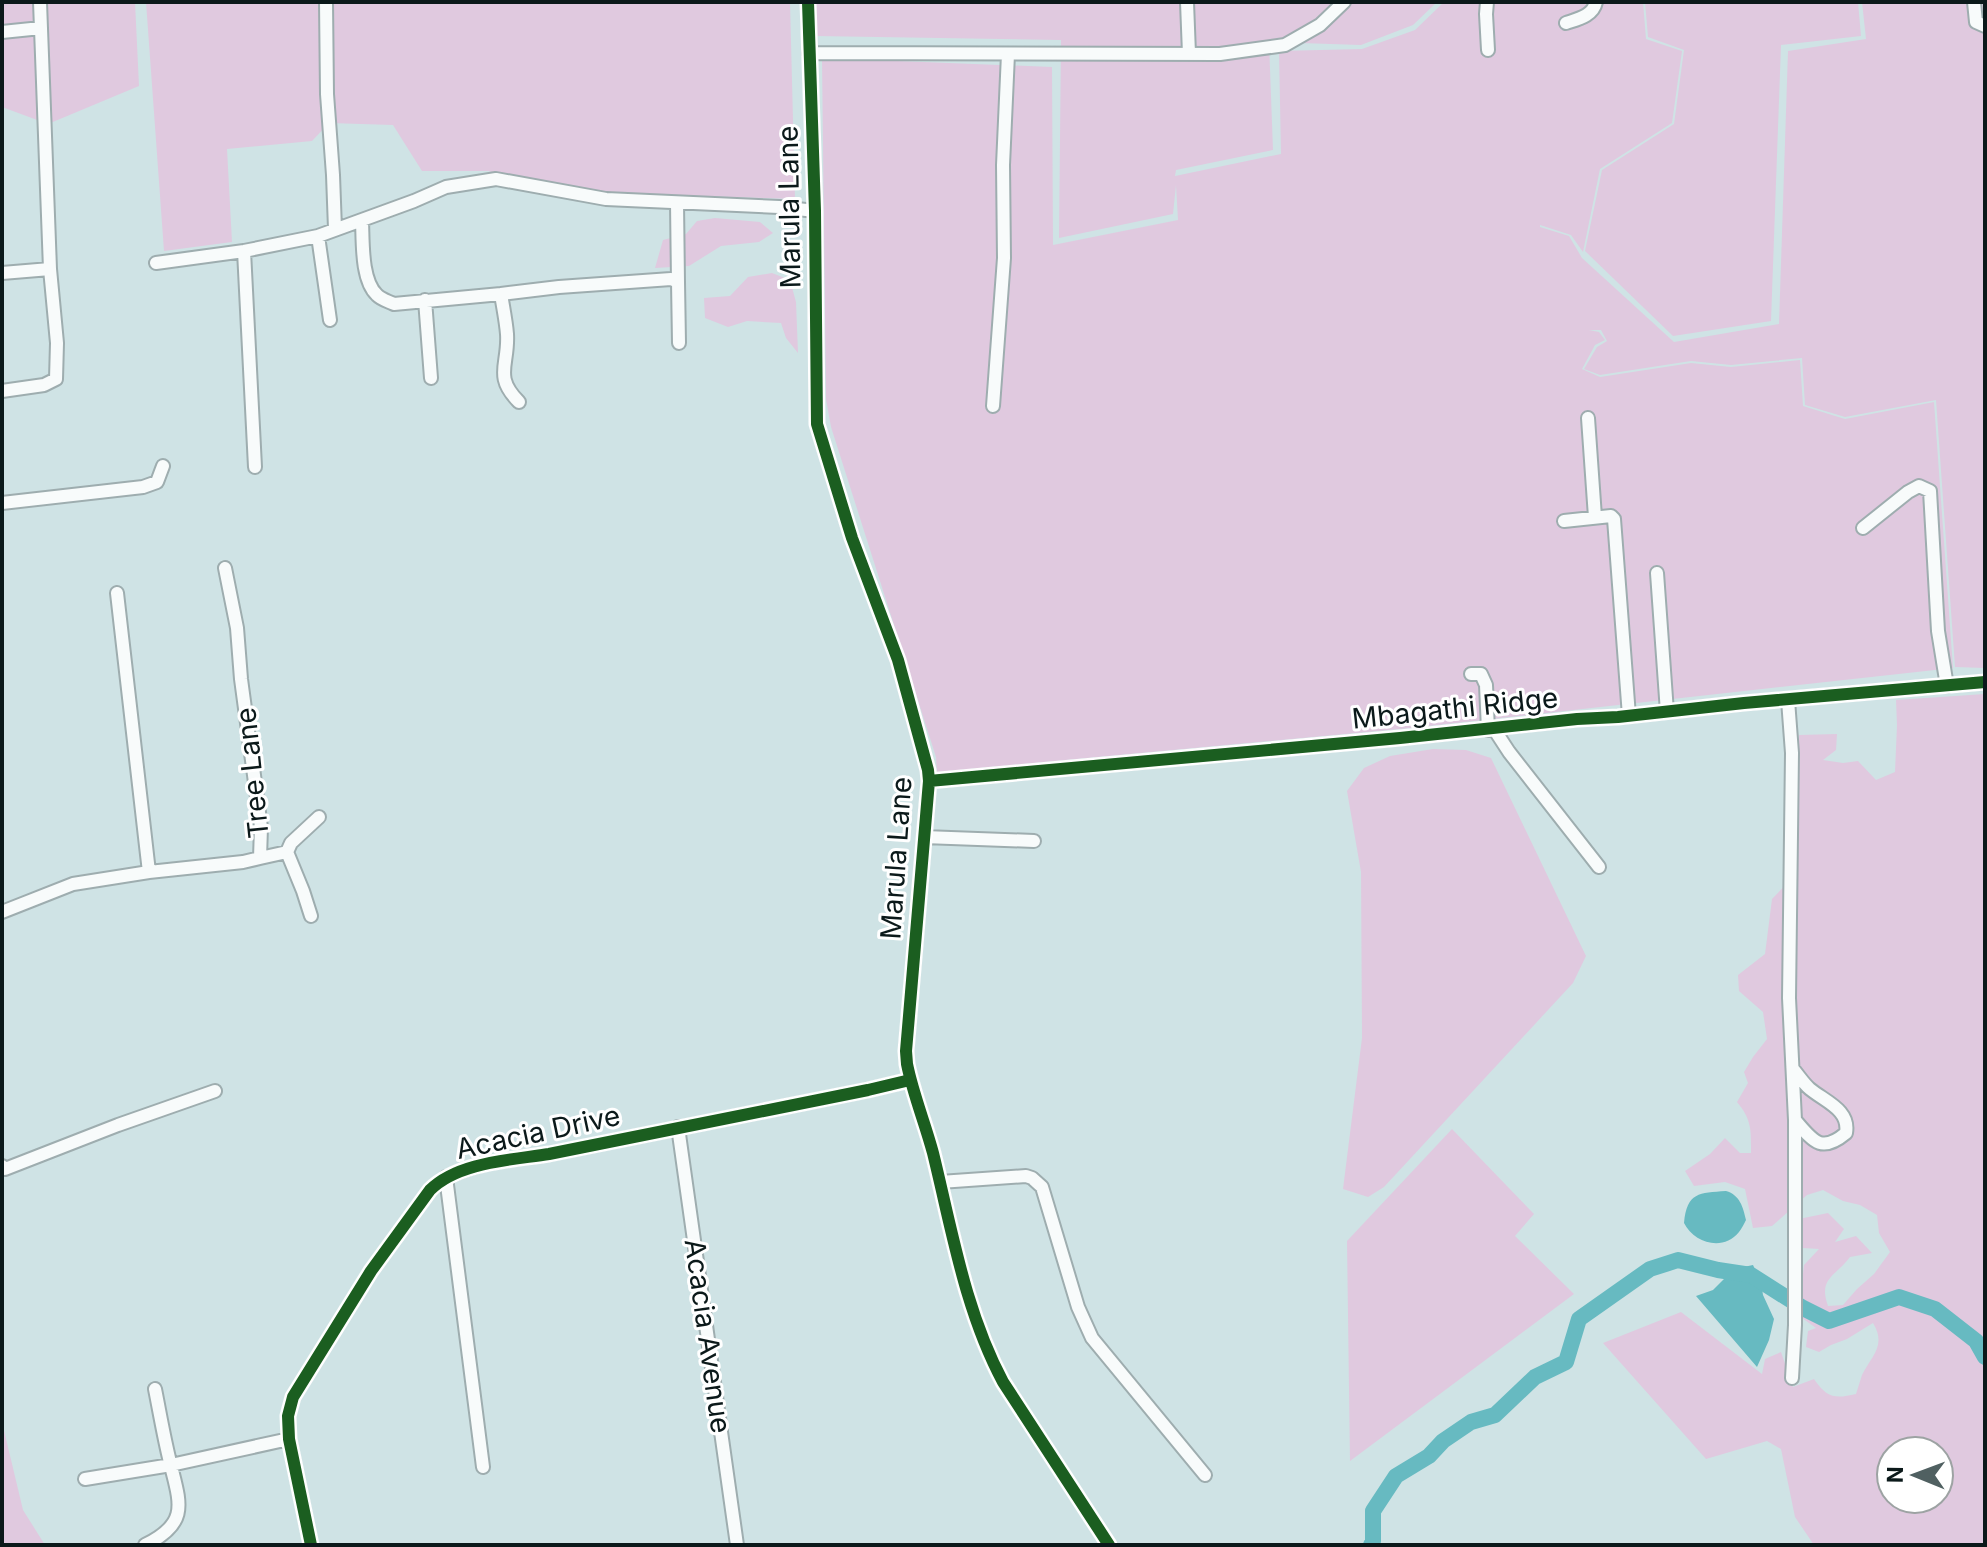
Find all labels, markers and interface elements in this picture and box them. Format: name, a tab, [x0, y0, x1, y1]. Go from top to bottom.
street label: Marula Lane	[771, 125, 807, 289]
street label: Mbagathi Ridge	[1350, 680, 1560, 736]
street label: Tree Lane	[228, 706, 276, 840]
street label: Marula Lane	[873, 776, 919, 940]
street label: Acacia Drive	[453, 1098, 623, 1166]
street label: Acacia Avenue	[678, 1237, 738, 1435]
north arrow	[1875, 1435, 1955, 1515]
text: N	[1882, 1466, 1908, 1483]

